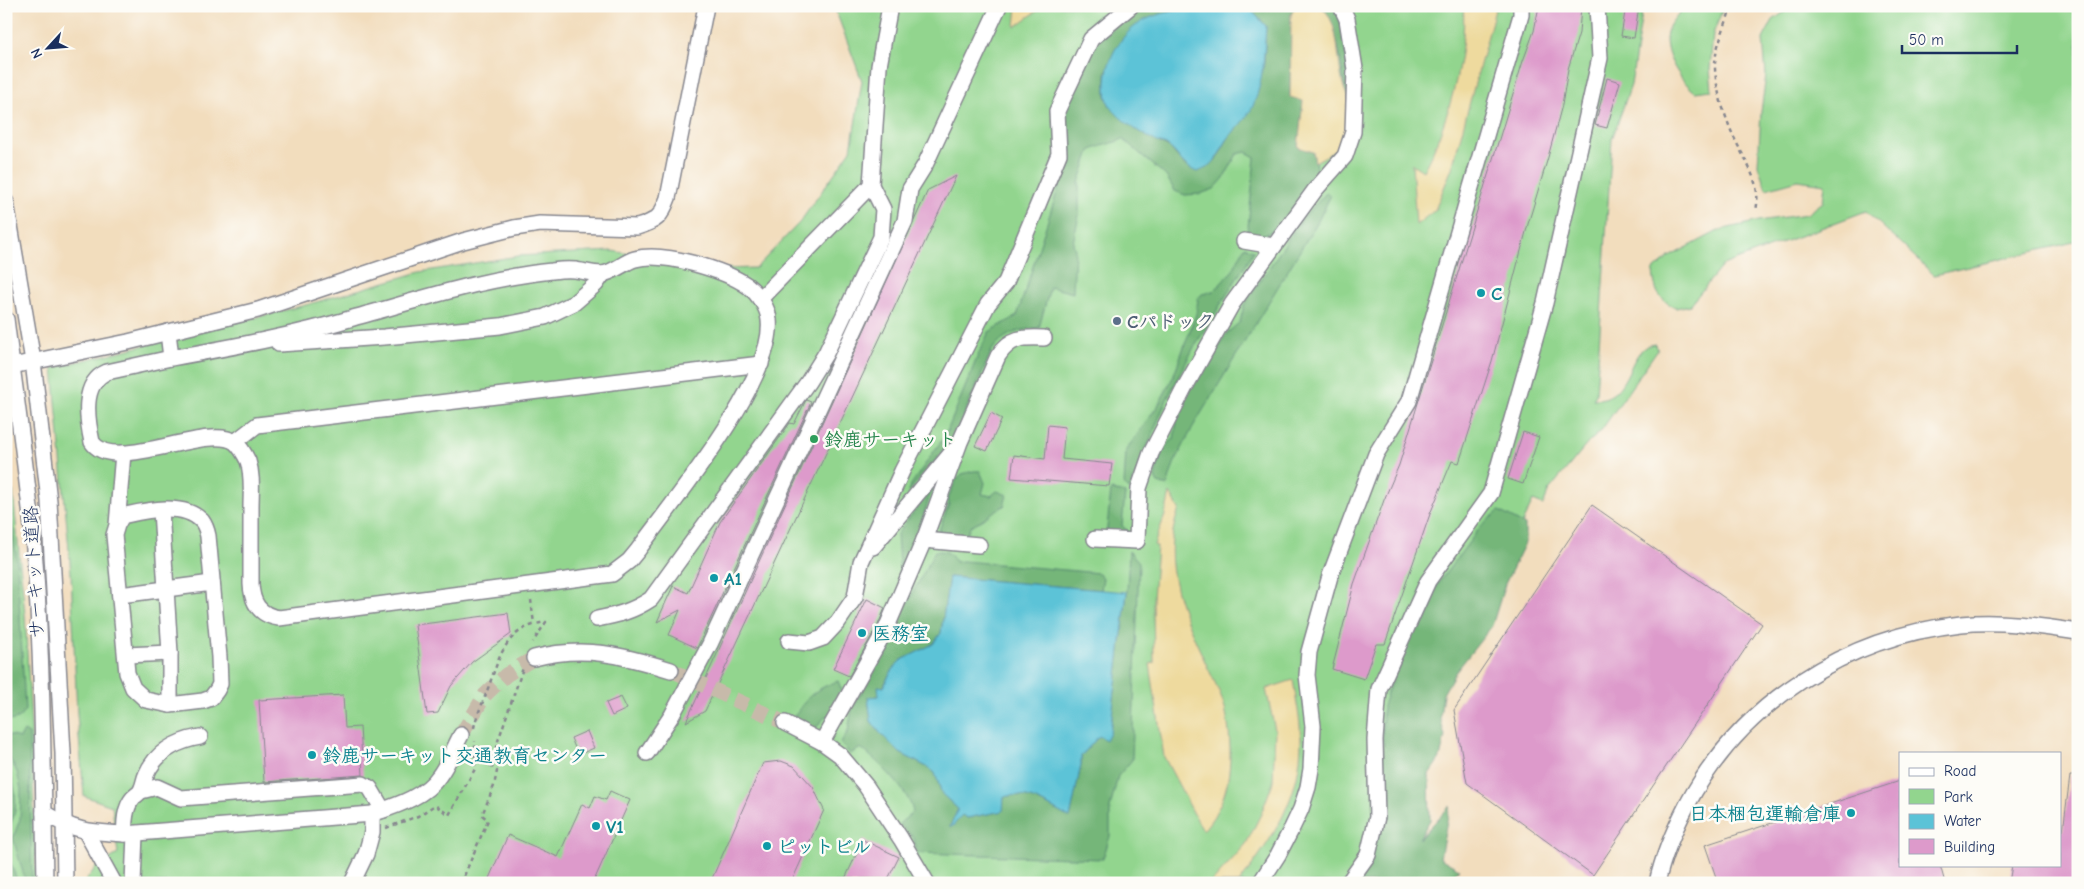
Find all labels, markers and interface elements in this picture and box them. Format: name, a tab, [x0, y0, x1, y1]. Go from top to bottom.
north arrow	[22, 22, 72, 72]
scale bar	[1902, 22, 2016, 54]
text: 50 m	[1909, 31, 1944, 49]
text: N	[27, 46, 46, 61]
place label: C	[1491, 283, 1503, 305]
marker: C	[1475, 287, 1487, 299]
place label: Cパドック	[1127, 311, 1214, 333]
marker: Cパドック	[1111, 315, 1123, 327]
place label: 鈴鹿サーキット	[824, 429, 957, 451]
marker: 鈴鹿サーキット	[808, 433, 820, 445]
street label: サーキット道路	[20, 505, 48, 639]
place label: A1	[724, 568, 742, 590]
marker: A1	[708, 572, 720, 584]
place label: 医務室	[872, 623, 929, 645]
marker: 医務室	[856, 627, 868, 639]
place label: 鈴鹿サーキット交通教育センター	[322, 745, 607, 767]
marker: 鈴鹿サーキット交通教育センター	[306, 749, 318, 761]
legend	[1899, 752, 2062, 866]
text: Road	[1944, 762, 1976, 780]
text: Park	[1944, 788, 1973, 806]
place label: 日本梱包運輸倉庫	[1689, 803, 1841, 825]
marker: 日本梱包運輸倉庫	[1845, 807, 1857, 819]
text: Water	[1944, 812, 1981, 830]
place label: V1	[606, 816, 624, 838]
marker: V1	[590, 820, 602, 832]
place label: ピットビル	[777, 836, 872, 858]
text: Building	[1944, 838, 1995, 856]
marker: ピットビル	[761, 840, 773, 852]

